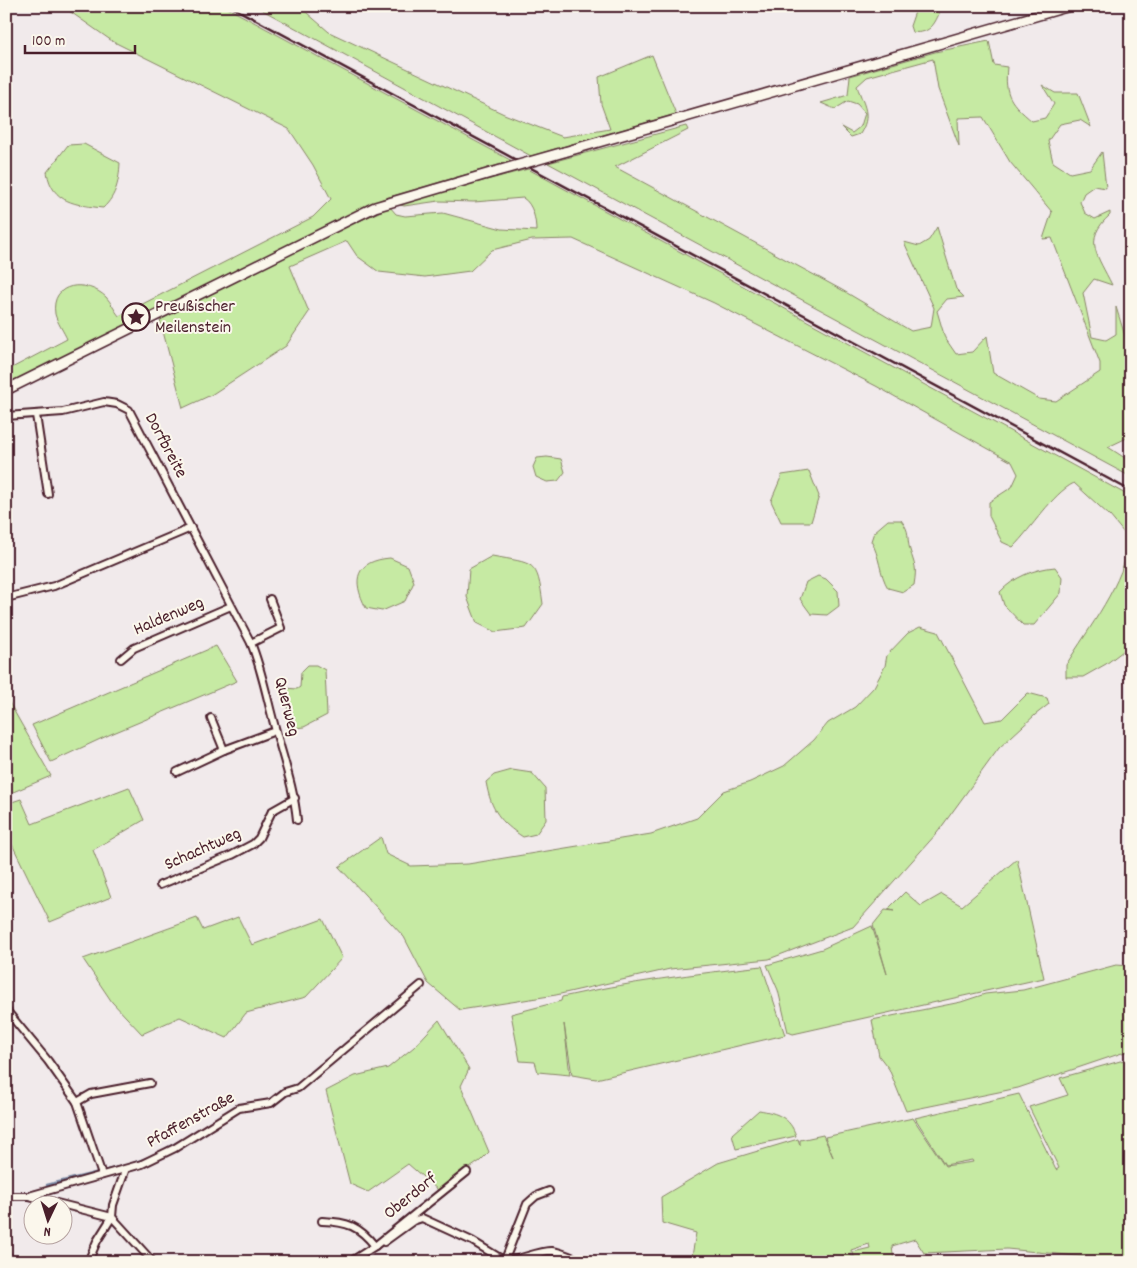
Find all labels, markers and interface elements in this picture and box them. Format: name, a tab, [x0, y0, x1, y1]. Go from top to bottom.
scale bar	[25, 22, 135, 54]
text: 100 m	[32, 31, 65, 53]
place label: Preußischer Meilenstein	[155, 295, 235, 341]
place icon: Preußischer Meilenstein	[121, 302, 151, 332]
street label: Dorfbreite	[137, 409, 193, 483]
street label: Haldenweg	[130, 591, 208, 643]
street label: Querweg	[267, 675, 305, 739]
street label: Schachtweg	[161, 822, 245, 878]
street label: Pfaffenstraße	[142, 1086, 240, 1155]
street label: Oberdorf	[379, 1167, 444, 1226]
north arrow	[22, 1196, 72, 1246]
text: N	[43, 1221, 51, 1241]

